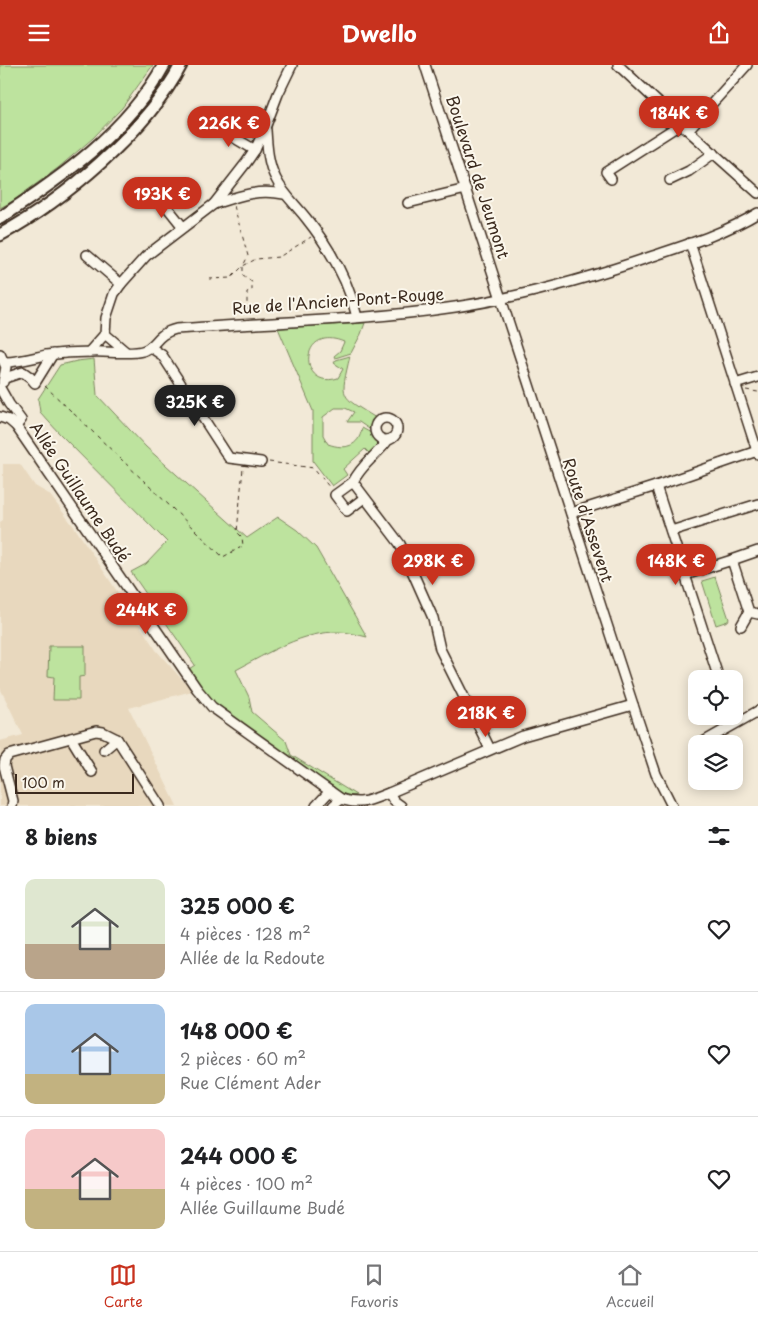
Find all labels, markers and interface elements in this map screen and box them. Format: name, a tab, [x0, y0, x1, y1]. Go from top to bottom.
text: Dwello	[341, 16, 417, 49]
icon: menu	[25, 19, 53, 47]
icon: share	[705, 19, 733, 47]
street label: Boulevard de Jeumont	[441, 92, 517, 262]
pin: 184K €	[638, 95, 720, 138]
text: 184K €	[650, 100, 708, 124]
pin: 226K €	[188, 106, 270, 148]
text: 226K €	[198, 110, 260, 134]
pin: 193K €	[121, 177, 203, 219]
text: 193K €	[133, 181, 191, 205]
street label: Rue de l'Ancien-Pont-Rouge	[231, 281, 445, 319]
pin: 325K €	[154, 385, 236, 427]
text: 325K €	[166, 389, 224, 413]
street label: Allée Guillaume Budé	[25, 416, 137, 567]
street label: Route d'Assevent	[558, 454, 621, 585]
pin: 298K €	[392, 543, 474, 586]
pin: 148K €	[635, 543, 717, 586]
text: 298K €	[403, 548, 463, 572]
text: 148K €	[647, 548, 705, 572]
pin: 244K €	[105, 593, 187, 635]
text: 244K €	[115, 597, 177, 621]
map controls	[688, 670, 743, 790]
button: locate	[688, 670, 743, 725]
pin: 218K €	[445, 695, 527, 738]
text: 218K €	[457, 700, 515, 724]
button: layers	[688, 735, 743, 790]
scale bar	[15, 771, 134, 794]
text: 100 m	[22, 772, 65, 793]
text: 8 biens	[25, 820, 97, 852]
icon: filters	[705, 822, 733, 850]
text: 325 000 €	[180, 889, 295, 921]
icon: home	[65, 899, 125, 959]
icon: heart	[705, 915, 733, 943]
text: 4 pièces · 128 m²	[180, 921, 311, 945]
text: Allée de la Redoute	[180, 945, 325, 969]
text: 148 000 €	[180, 1014, 293, 1046]
icon: home	[65, 1024, 125, 1084]
icon: heart	[705, 1040, 733, 1068]
text: 2 pièces · 60 m²	[180, 1046, 306, 1070]
text: Rue Clément Ader	[180, 1070, 321, 1094]
text: 244 000 €	[180, 1139, 298, 1171]
icon: home	[65, 1149, 125, 1209]
icon: heart	[705, 1165, 733, 1193]
text: 4 pièces · 100 m²	[180, 1171, 313, 1195]
text: Allée Guillaume Budé	[180, 1195, 345, 1219]
tab: Carte	[104, 1261, 143, 1312]
tab: Favoris	[350, 1261, 398, 1312]
tab: Accueil	[606, 1261, 654, 1312]

